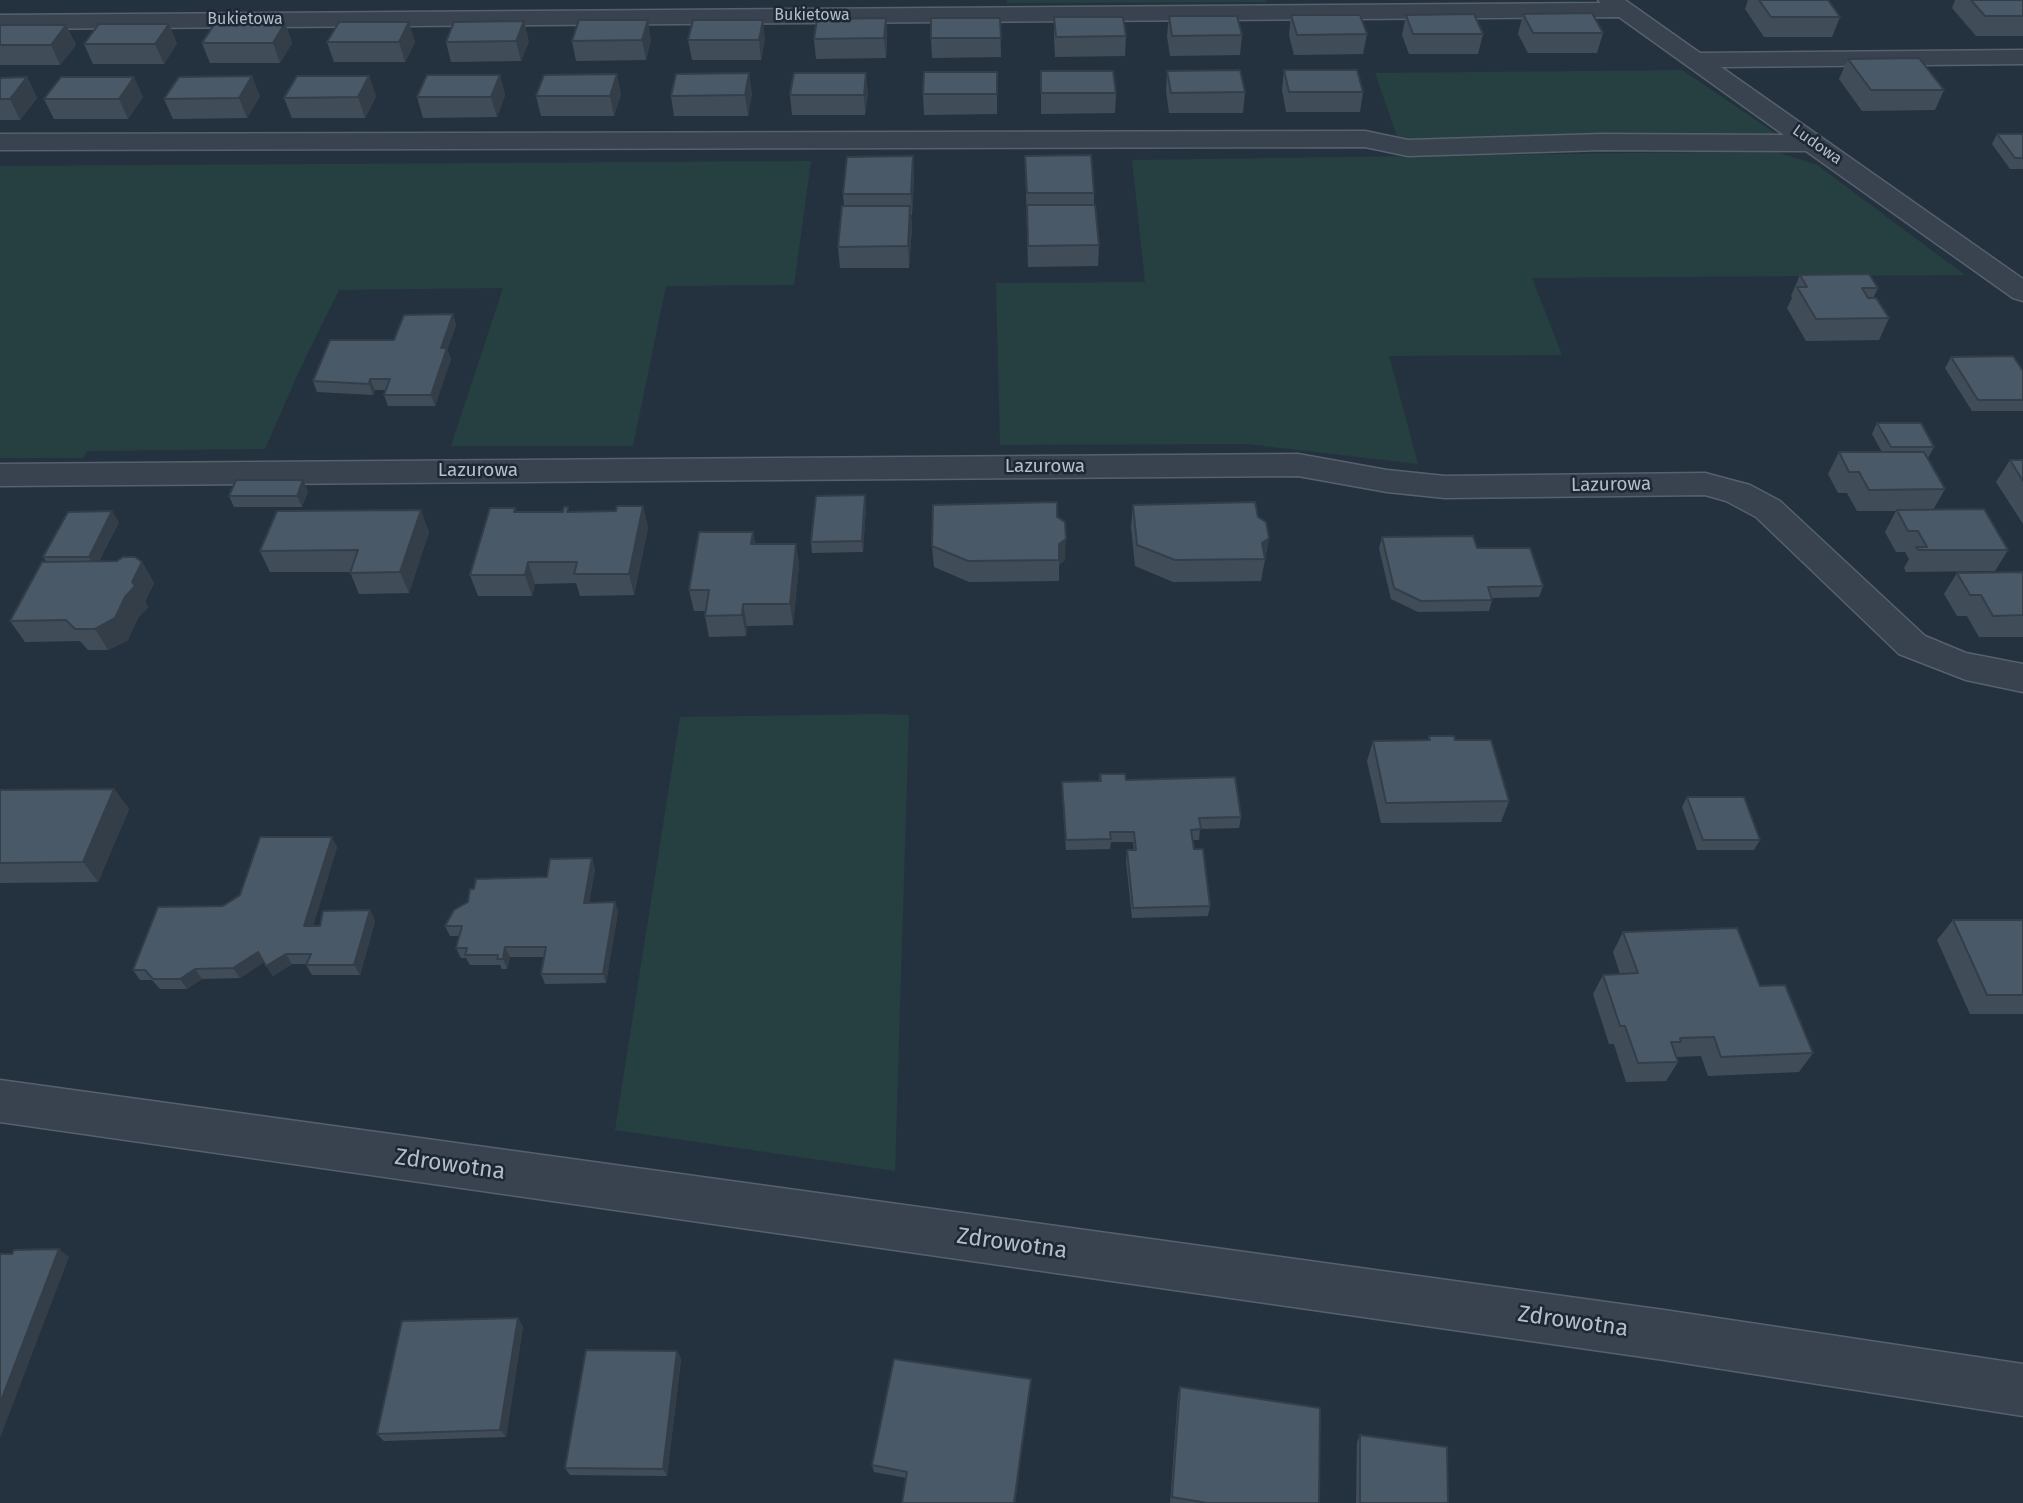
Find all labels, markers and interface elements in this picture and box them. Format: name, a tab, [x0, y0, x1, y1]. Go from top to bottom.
street label: Bukietowa	[774, 6, 850, 26]
street label: Bukietowa	[207, 10, 283, 30]
street label: Ludowa	[1789, 121, 1845, 169]
street label: Lazurowa	[1005, 456, 1085, 478]
street label: Lazurowa	[438, 460, 518, 482]
street label: Lazurowa	[1571, 473, 1651, 497]
street label: Zdrowotna	[393, 1144, 507, 1186]
street label: Zdrowotna	[955, 1223, 1069, 1265]
street label: Zdrowotna	[1516, 1301, 1630, 1343]

